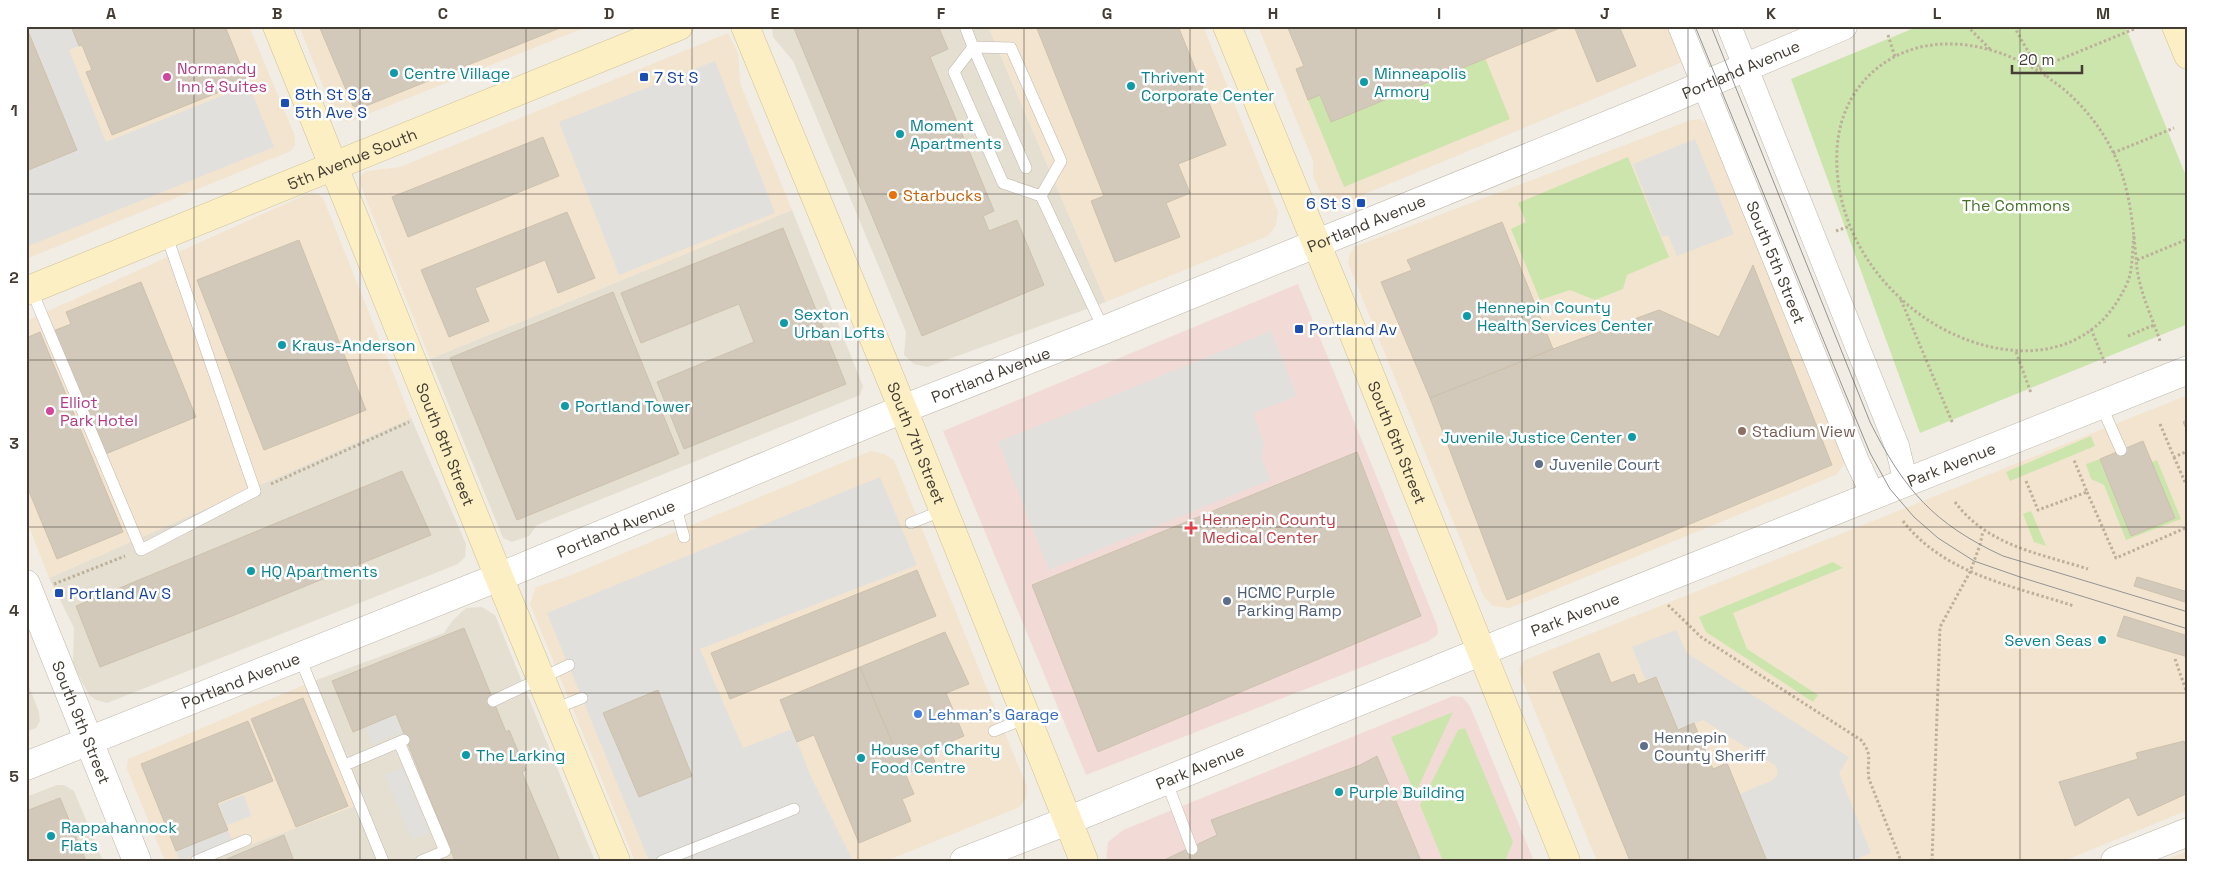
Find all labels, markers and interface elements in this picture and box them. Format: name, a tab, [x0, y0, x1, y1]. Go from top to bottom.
text: A	[106, 3, 116, 24]
text: B	[272, 3, 282, 24]
text: C	[438, 3, 448, 24]
text: D	[604, 3, 614, 24]
text: E	[771, 3, 780, 24]
text: F	[937, 3, 946, 24]
text: G	[1102, 3, 1112, 24]
text: H	[1268, 3, 1278, 24]
text: I	[1437, 3, 1441, 24]
text: J	[1600, 3, 1610, 24]
text: K	[1766, 3, 1776, 24]
text: L	[1933, 3, 1942, 24]
text: M	[2096, 3, 2110, 24]
street label: Portland Avenue	[1679, 35, 1803, 104]
scale bar	[2012, 42, 2082, 74]
text: 20 m	[2019, 50, 2054, 69]
place label: Normandy Inn & Suites	[177, 58, 267, 97]
place label: Centre Village	[404, 63, 510, 84]
place label: Minneapolis Armory	[1374, 63, 1467, 102]
marker: Centre Village	[388, 67, 400, 79]
place label: 7 St S	[654, 67, 698, 88]
place label: Thrivent Corporate Center	[1141, 67, 1274, 106]
marker: Normandy Inn & Suites	[161, 71, 173, 83]
marker: 7 St S	[638, 71, 650, 83]
marker: Minneapolis Armory	[1358, 76, 1370, 88]
marker: Thrivent Corporate Center	[1125, 80, 1137, 92]
place label: 8th St S & 5th Ave S	[295, 84, 371, 123]
marker: 8th St S & 5th Ave S	[279, 97, 291, 109]
text: 1	[10, 100, 18, 121]
place label: Moment Apartments	[910, 115, 1002, 154]
street label: 5th Avenue South	[284, 123, 420, 194]
marker: Moment Apartments	[894, 128, 906, 140]
place label: Starbucks	[903, 185, 982, 206]
marker: Starbucks	[887, 189, 899, 201]
street label: Portland Avenue	[1304, 190, 1429, 257]
place label: 6 St S	[1306, 193, 1351, 214]
park label: The Commons	[1962, 195, 2070, 216]
marker: 6 St S	[1355, 197, 1367, 209]
street label: South 5th Street	[1742, 198, 1810, 327]
text: 2	[9, 267, 19, 288]
place label: Hennepin County Health Services Center	[1477, 297, 1653, 336]
place label: Sexton Urban Lofts	[794, 304, 885, 343]
marker: Hennepin County Health Services Center	[1461, 310, 1473, 322]
marker: Sexton Urban Lofts	[778, 317, 790, 329]
place label: Portland Av	[1309, 319, 1398, 340]
marker: Portland Av	[1293, 323, 1305, 335]
place label: Kraus-Anderson	[292, 335, 415, 356]
marker: Kraus-Anderson	[276, 339, 288, 351]
street label: Portland Avenue	[928, 342, 1053, 407]
street label: South 6th Street	[1363, 378, 1432, 507]
street label: South 7th Street	[882, 379, 951, 507]
street label: South 8th Street	[411, 380, 480, 509]
place label: Elliot Park Hotel	[60, 392, 138, 431]
place label: Portland Tower	[575, 396, 690, 417]
marker: Portland Tower	[559, 400, 571, 412]
marker: Elliot Park Hotel	[44, 405, 56, 417]
place label: Stadium View	[1752, 421, 1856, 442]
marker: Stadium View	[1736, 425, 1748, 437]
place label: Juvenile Justice Center	[1441, 427, 1622, 448]
marker: Juvenile Justice Center	[1626, 431, 1638, 443]
text: 3	[9, 433, 19, 454]
street label: Park Avenue	[1904, 437, 1999, 491]
place label: Juvenile Court	[1549, 454, 1660, 475]
marker: Juvenile Court	[1533, 458, 1545, 470]
street label: Portland Avenue	[554, 494, 678, 562]
place label: Hennepin County Medical Center	[1202, 509, 1336, 548]
marker: Hennepin County Medical Center	[1184, 521, 1198, 535]
place label: HQ Apartments	[261, 561, 378, 582]
marker: HQ Apartments	[245, 565, 257, 577]
place label: HCMC Purple Parking Ramp	[1237, 582, 1342, 621]
place label: Portland Av S	[69, 583, 171, 604]
marker: Portland Av S	[53, 587, 65, 599]
street label: Park Avenue	[1528, 587, 1622, 641]
marker: HCMC Purple Parking Ramp	[1221, 595, 1233, 607]
text: 4	[9, 600, 19, 621]
place label: Seven Seas	[2005, 630, 2092, 651]
marker: Seven Seas	[2096, 634, 2108, 646]
street label: Portland Avenue	[178, 647, 303, 713]
street label: South 9th Street	[47, 658, 116, 787]
place label: Lehman's Garage	[928, 704, 1059, 725]
marker: Lehman's Garage	[912, 708, 924, 720]
place label: Hennepin County Sheriff	[1654, 727, 1766, 766]
place label: House of Charity Food Centre	[871, 739, 1000, 778]
street label: Park Avenue	[1152, 739, 1247, 794]
marker: Hennepin County Sheriff	[1638, 740, 1650, 752]
place label: The Larking	[476, 745, 565, 766]
marker: The Larking	[460, 749, 472, 761]
marker: House of Charity Food Centre	[855, 752, 867, 764]
text: 5	[9, 766, 19, 787]
place label: Purple Building	[1349, 782, 1465, 803]
marker: Purple Building	[1333, 786, 1345, 798]
place label: Rappahannock Flats	[61, 817, 177, 856]
marker: Rappahannock Flats	[45, 830, 57, 842]

